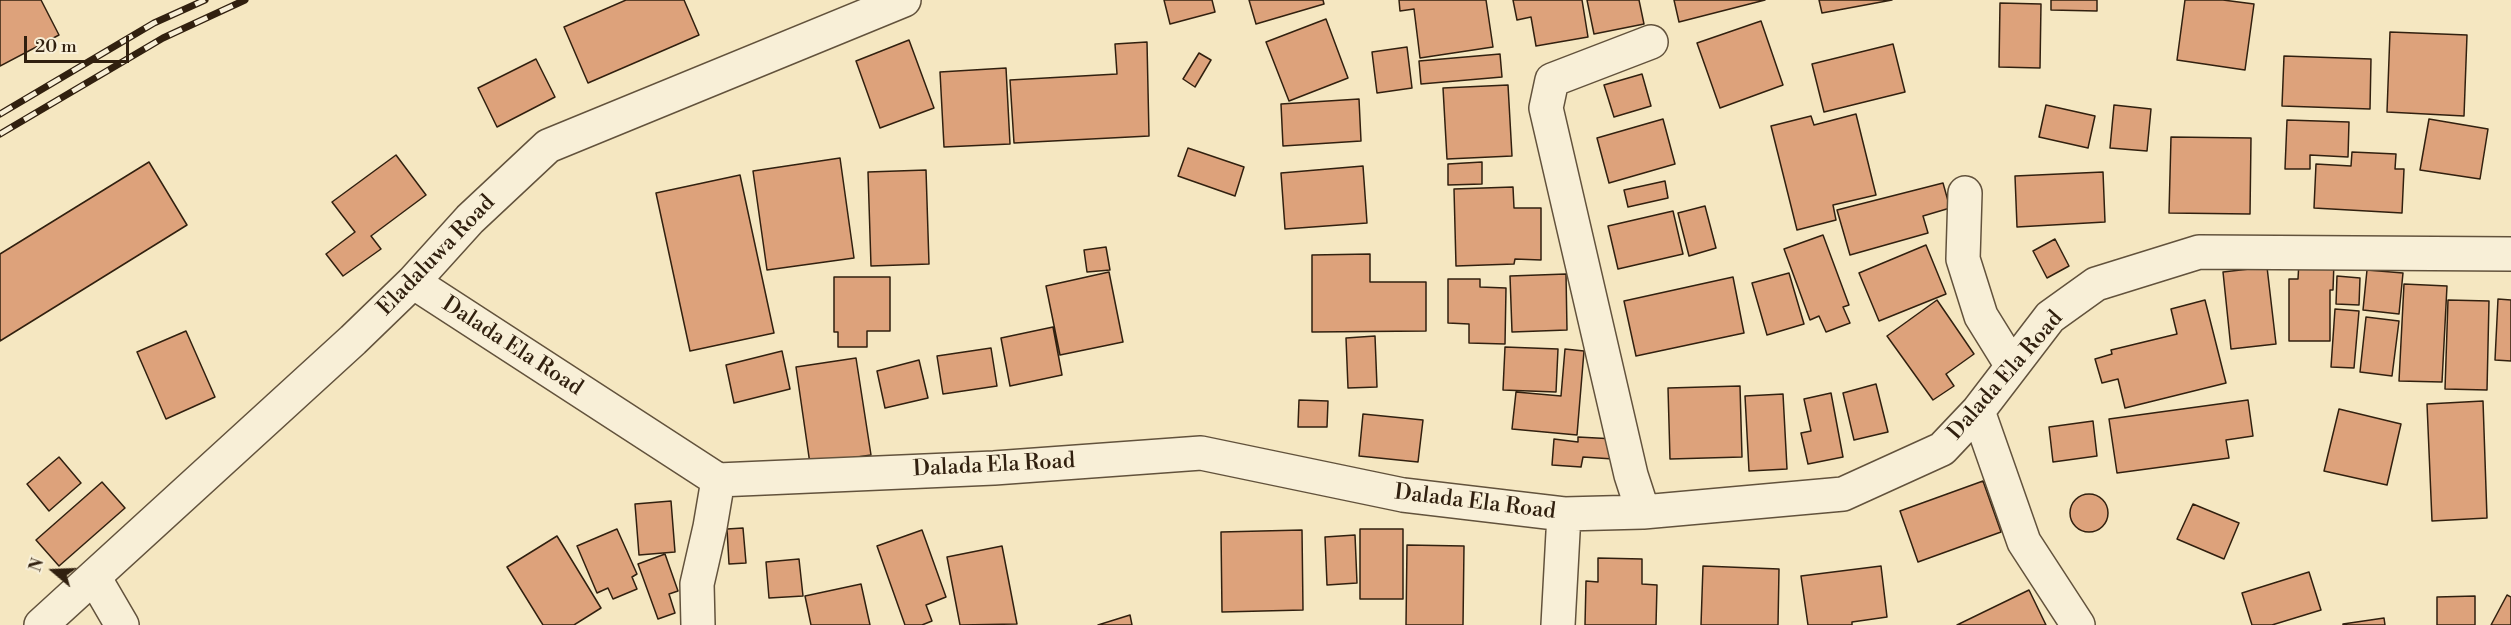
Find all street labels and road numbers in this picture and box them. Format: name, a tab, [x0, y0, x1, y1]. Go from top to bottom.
street label: Eladaluwa Road	[373, 190, 501, 322]
street label: Dalada Ela Road	[437, 292, 587, 402]
street label: Dalada Ela Road	[1943, 306, 2069, 446]
street label: Dalada Ela Road	[912, 449, 1076, 483]
street label: Dalada Ela Road	[1393, 480, 1557, 526]

